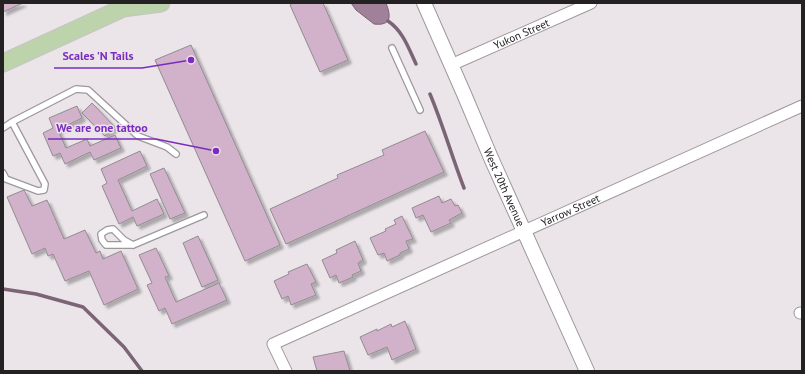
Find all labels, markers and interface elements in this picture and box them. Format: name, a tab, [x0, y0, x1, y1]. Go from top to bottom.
street label: Yukon Street	[491, 15, 552, 52]
callout: Scales 'N Tails	[54, 44, 142, 68]
text: Scales 'N Tails	[62, 48, 134, 63]
callout: We are one tattoo	[48, 115, 156, 139]
text: We are one tattoo	[56, 120, 148, 135]
street label: West 20th Avenue	[481, 146, 528, 229]
street label: Yarrow Street	[539, 191, 602, 230]

